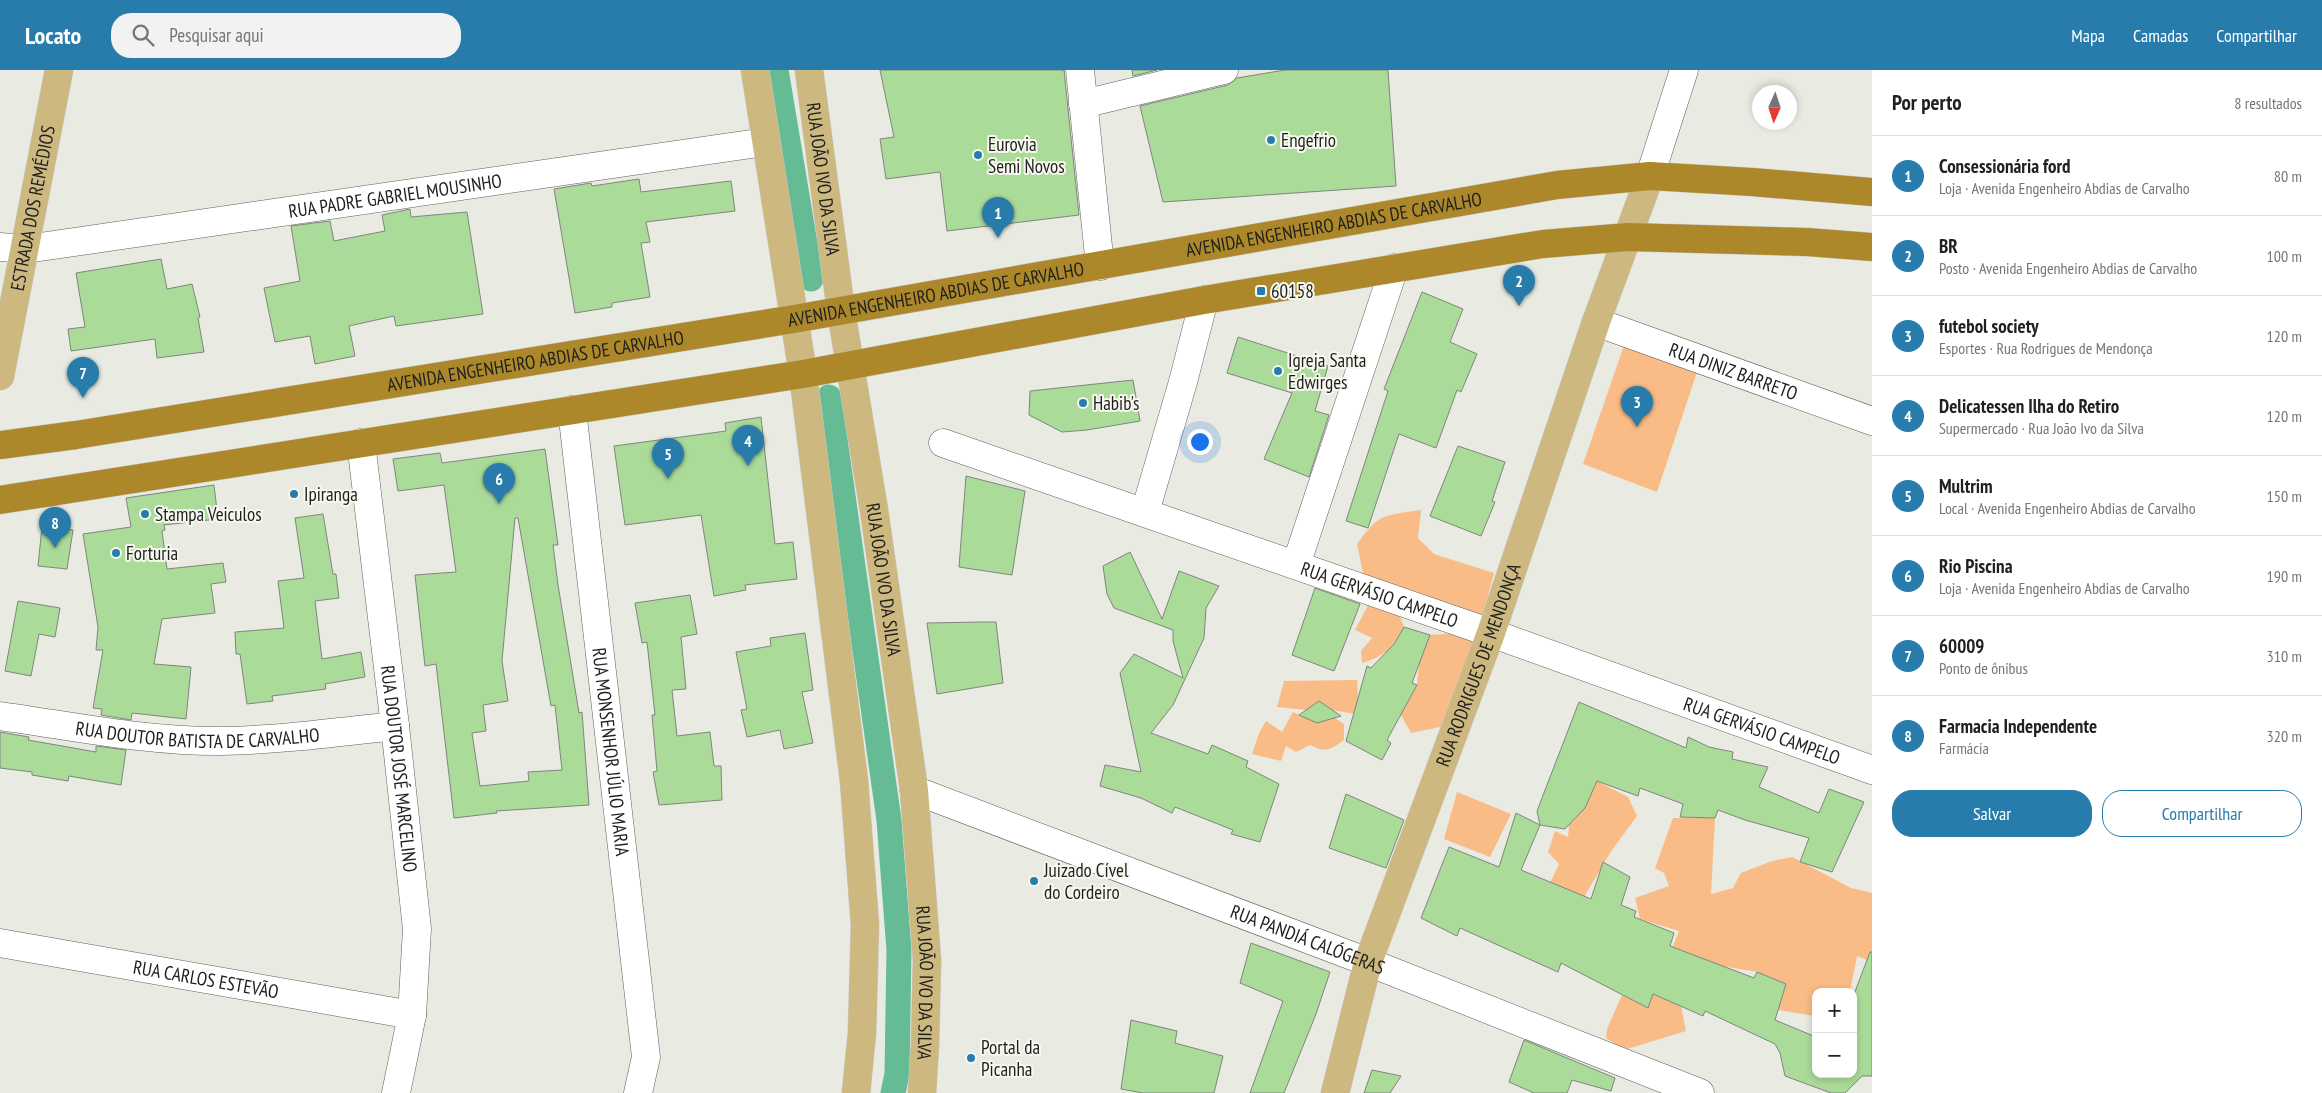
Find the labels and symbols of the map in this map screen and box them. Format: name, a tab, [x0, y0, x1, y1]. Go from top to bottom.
north arrow	[1752, 85, 1797, 130]
street label: RUA JOÃO IVO DA SILVA	[801, 101, 846, 257]
street label: ESTRADA DOS REMÉDIOS	[5, 124, 60, 293]
place label: Engefrio	[1281, 128, 1336, 152]
place label: Eurovia Semi Novos	[988, 132, 1065, 178]
marker: Engefrio	[1265, 134, 1277, 146]
marker: Eurovia Semi Novos	[972, 149, 984, 161]
street label: RUA PADRE GABRIEL MOUSINHO	[287, 168, 503, 223]
street label: AVENIDA ENGENHEIRO ABDIAS DE CARVALHO	[1184, 186, 1484, 262]
pin: 1	[982, 197, 1014, 238]
street label: AVENIDA ENGENHEIRO ABDIAS DE CARVALHO	[786, 256, 1086, 332]
pin: 2	[1503, 265, 1535, 306]
place label: 60158	[1271, 279, 1314, 303]
marker: 60158	[1255, 285, 1267, 297]
street label: AVENIDA ENGENHEIRO ABDIAS DE CARVALHO	[385, 325, 686, 397]
street label: RUA DINIZ BARRETO	[1666, 337, 1801, 405]
place label: Igreja Santa Edwirges	[1288, 348, 1366, 394]
pin: 7	[67, 357, 99, 398]
marker: Igreja Santa Edwirges	[1272, 365, 1284, 377]
pin: 3	[1621, 386, 1653, 427]
place label: Habib's	[1093, 391, 1139, 415]
marker: Habib's	[1077, 397, 1089, 409]
pin: 4	[732, 425, 764, 466]
your location	[1187, 429, 1213, 455]
pin: 5	[652, 438, 684, 479]
pin: 6	[483, 463, 515, 504]
place label: Ipiranga	[304, 482, 358, 506]
marker: Ipiranga	[288, 488, 300, 500]
street label: RUA JOÃO IVO DA SILVA	[861, 501, 907, 658]
place label: Stampa Veiculos	[155, 502, 262, 526]
pin: 8	[39, 507, 71, 548]
marker: Stampa Veiculos	[139, 508, 151, 520]
place label: Forturia	[126, 541, 178, 565]
marker: Forturia	[110, 547, 122, 559]
street label: RUA GERVÁSIO CAMPELO	[1298, 556, 1461, 633]
street label: RUA RODRIGUES DE MENDONÇA	[1430, 560, 1526, 770]
street label: RUA MONSENHOR JÚLIO MARIA	[587, 646, 635, 857]
street label: RUA DOUTOR JOSÉ MARCELINO	[376, 664, 423, 873]
street label: RUA GERVÁSIO CAMPELO	[1680, 691, 1844, 770]
street label: RUA DOUTOR BATISTA DE CARVALHO	[74, 716, 321, 753]
place label: Juizado Cível do Cordeiro	[1043, 858, 1129, 904]
marker: Juizado Cível do Cordeiro	[1028, 875, 1040, 887]
street label: RUA PANDIÁ CALÓGERAS	[1227, 899, 1388, 979]
street label: RUA JOÃO IVO DA SILVA	[911, 905, 939, 1061]
street label: RUA CARLOS ESTEVÃO	[131, 954, 280, 1003]
place label: Portal da Picanha	[981, 1035, 1040, 1081]
marker: Portal da Picanha	[965, 1052, 977, 1064]

